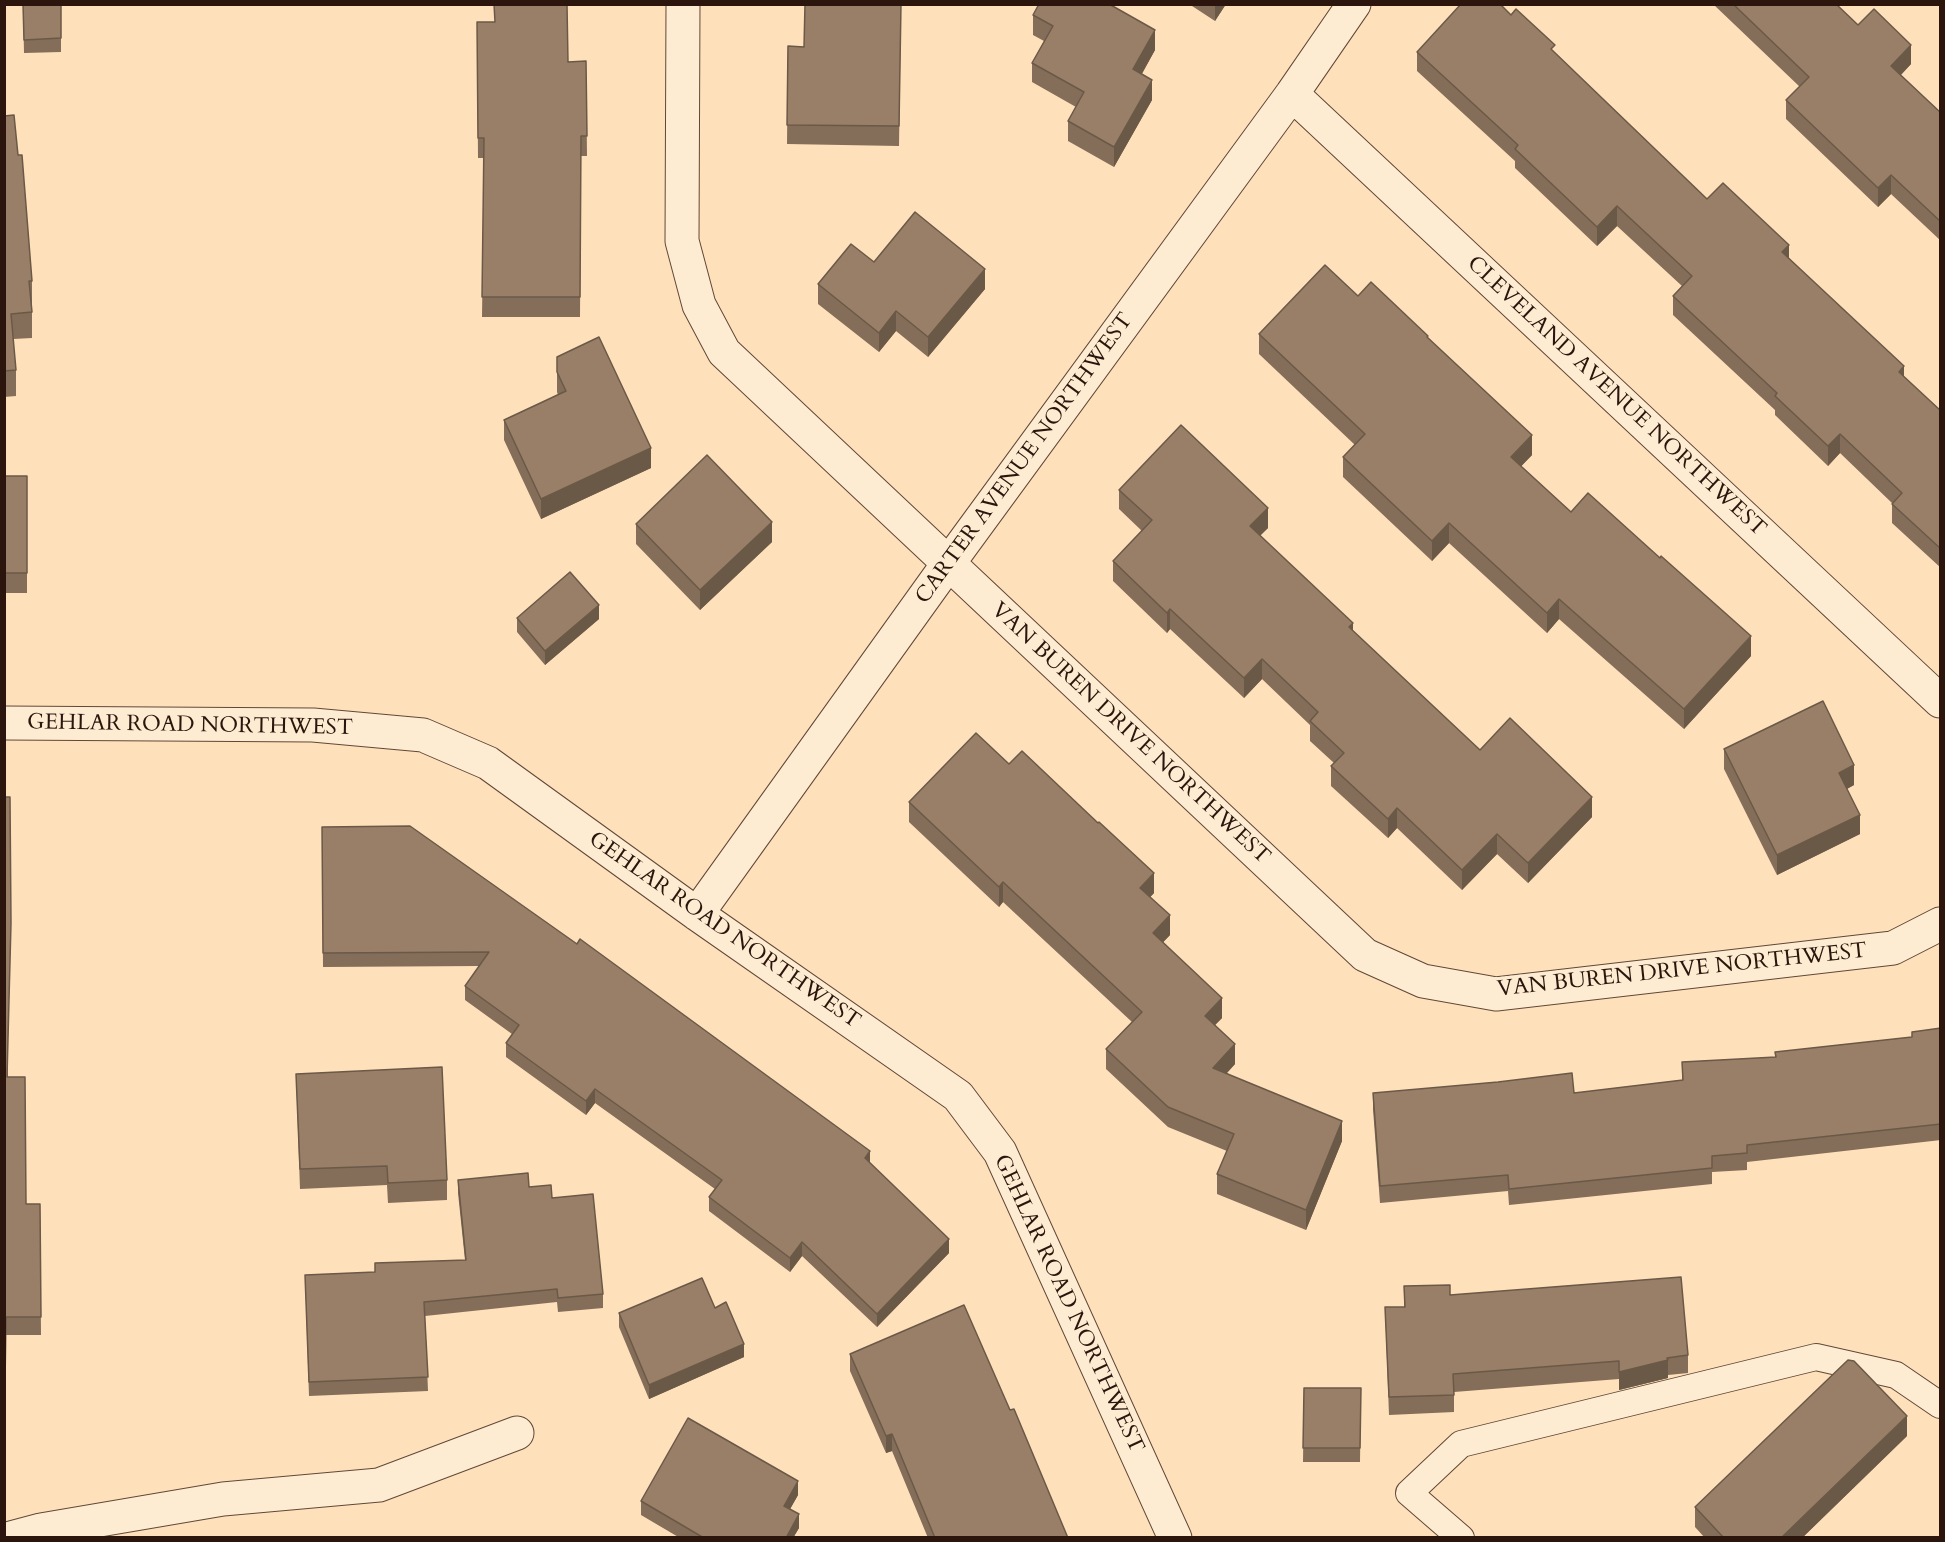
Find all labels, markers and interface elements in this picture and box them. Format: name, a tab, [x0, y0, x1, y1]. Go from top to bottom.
street label: CLEVELAND AVENUE NORTHWEST	[1461, 251, 1771, 543]
street label: CARTER AVENUE NORTHWEST	[911, 309, 1139, 609]
street label: VAN BUREN DRIVE NORTHWEST	[985, 598, 1275, 870]
street label: GEHLAR ROAD NORTHWEST	[27, 710, 353, 742]
street label: GEHLAR ROAD NORTHWEST	[583, 827, 865, 1035]
street label: VAN BUREN DRIVE NORTHWEST	[1496, 938, 1868, 1004]
street label: GEHLAR ROAD NORTHWEST	[987, 1151, 1149, 1457]

